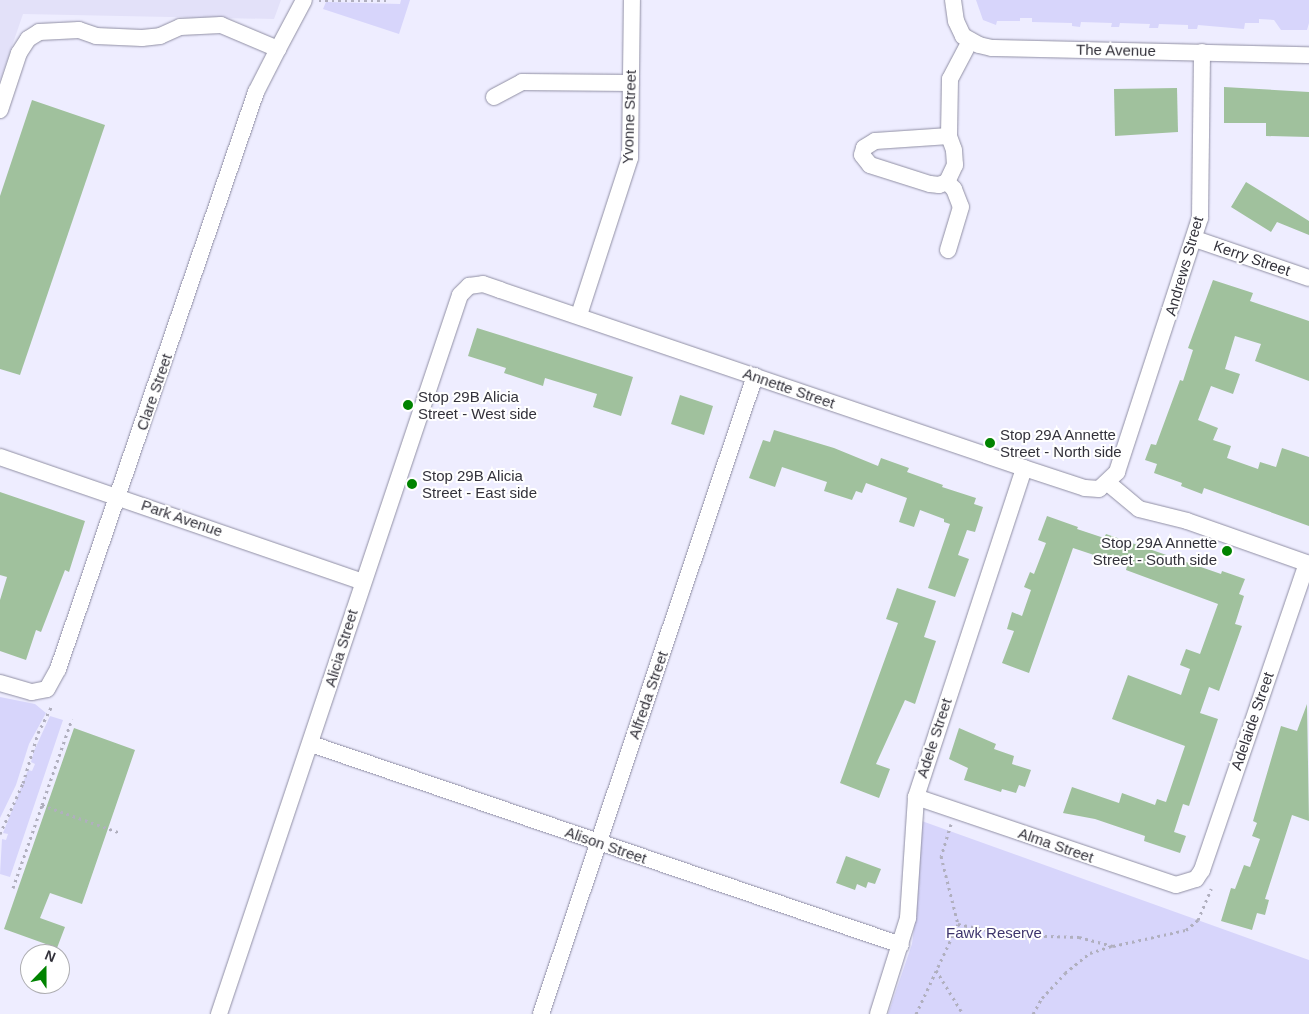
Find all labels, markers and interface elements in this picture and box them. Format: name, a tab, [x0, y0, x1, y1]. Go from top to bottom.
street label: The Avenue	[1076, 40, 1156, 60]
street label: Yvonne Street	[618, 70, 640, 164]
street label: Andrews Street	[1161, 214, 1207, 318]
street label: Kerry Street	[1211, 236, 1293, 280]
street label: Clare Street	[132, 351, 176, 433]
street label: Annette Street	[741, 364, 837, 412]
place label: Stop 29B Alicia Street - West side	[418, 387, 537, 422]
marker: Stop 29B Alicia Street - West side	[402, 399, 414, 411]
place label: Stop 29A Annette Street - North side	[1000, 425, 1122, 460]
marker: Stop 29A Annette Street - North side	[984, 437, 996, 449]
place label: Stop 29B Alicia Street - East side	[422, 466, 537, 501]
marker: Stop 29B Alicia Street - East side	[406, 478, 418, 490]
street label: Park Avenue	[139, 496, 225, 540]
place label: Stop 29A Annette Street - South side	[1093, 533, 1217, 568]
marker: Stop 29A Annette Street - South side	[1221, 545, 1233, 557]
street label: Alicia Street	[321, 607, 361, 689]
street label: Alfreda Street	[625, 649, 671, 741]
street label: Adelaide Street	[1227, 670, 1277, 772]
street label: Adele Street	[913, 696, 955, 780]
street label: Alison Street	[563, 823, 649, 867]
street label: Alma Street	[1016, 824, 1096, 866]
park label: Fawk Reserve	[946, 924, 1042, 942]
north arrow	[20, 944, 70, 994]
text: N	[43, 947, 58, 965]

